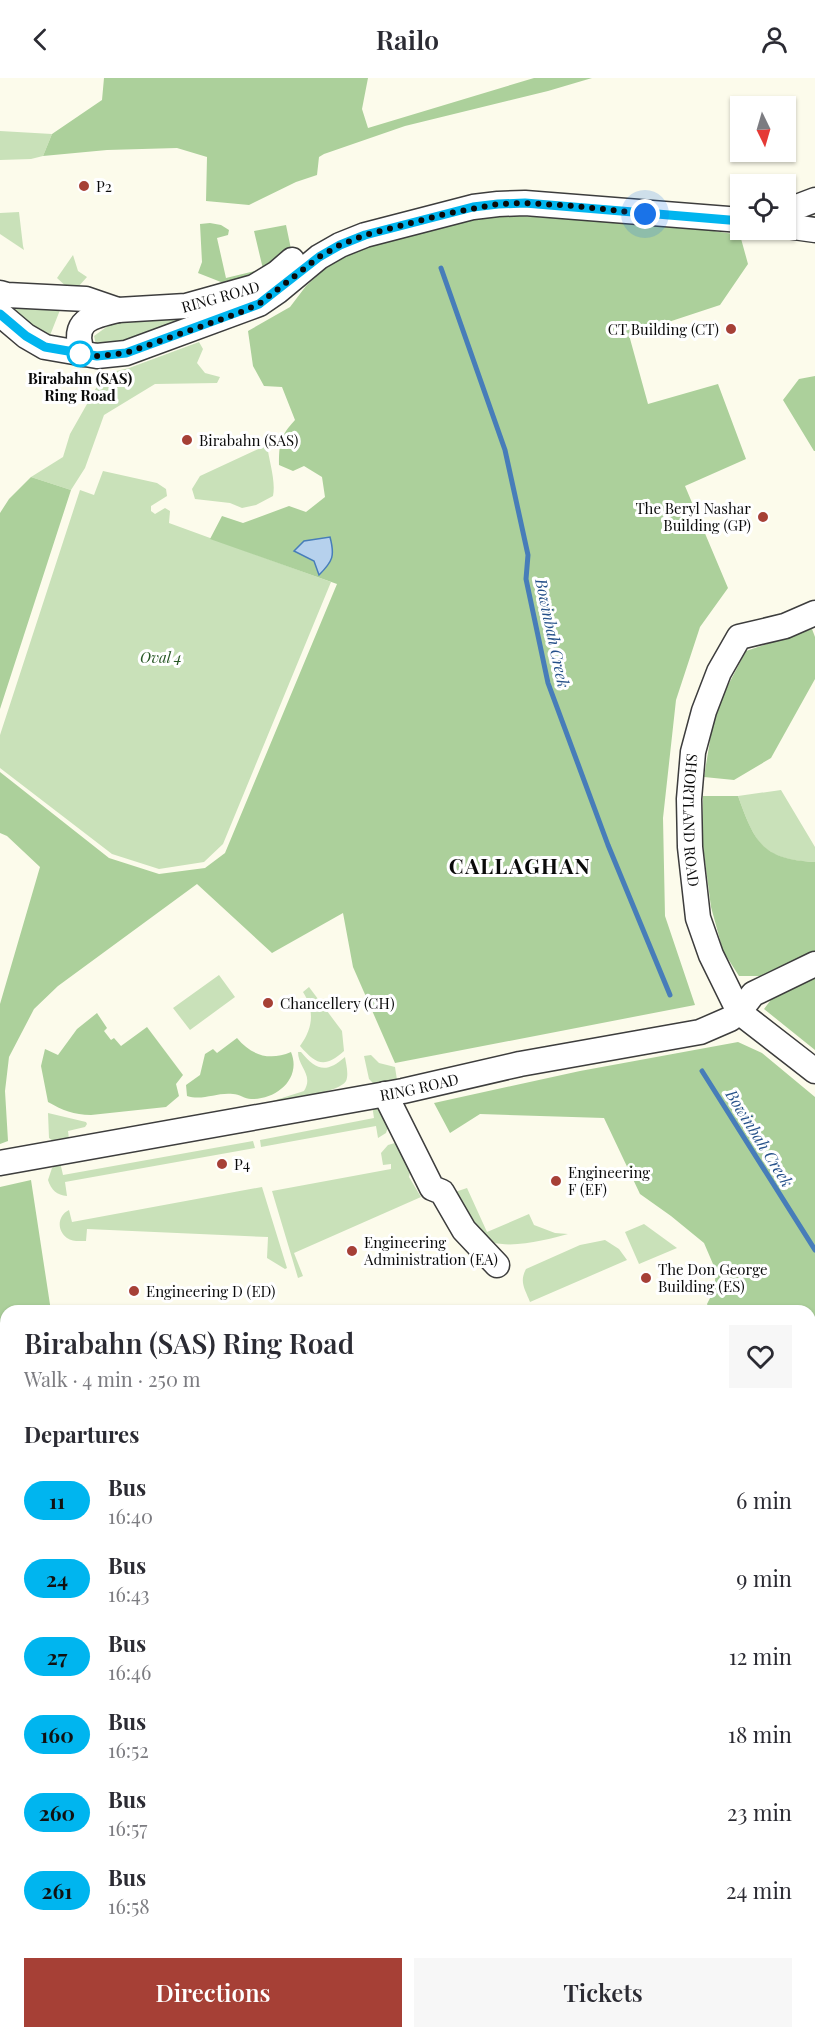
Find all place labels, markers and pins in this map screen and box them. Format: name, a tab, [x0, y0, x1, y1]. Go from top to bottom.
place label: P2	[96, 176, 112, 196]
marker: P2	[77, 179, 91, 193]
place label: CT Building (CT)	[608, 319, 719, 339]
marker: CT Building (CT)	[724, 322, 738, 336]
marker: Birabahn (SAS) Ring Road	[67, 341, 93, 367]
place label: Birabahn (SAS) Ring Road	[28, 368, 132, 405]
place label: Birabahn (SAS)	[199, 430, 298, 450]
marker: Birabahn (SAS)	[180, 433, 194, 447]
place label: The Beryl Nashar Building (GP)	[635, 498, 751, 535]
marker: The Beryl Nashar Building (GP)	[756, 510, 770, 524]
place label: Chancellery (CH)	[280, 993, 395, 1013]
marker: Chancellery (CH)	[261, 996, 275, 1010]
place label: P4	[234, 1154, 250, 1174]
marker: P4	[215, 1157, 229, 1171]
place label: Engineering F (EF)	[568, 1162, 650, 1199]
marker: Engineering F (EF)	[549, 1174, 563, 1188]
place label: Engineering Administration (EA)	[363, 1232, 498, 1269]
marker: Engineering Administration (EA)	[345, 1244, 359, 1258]
place label: The Don George Building (ES)	[658, 1259, 768, 1296]
marker: The Don George Building (ES)	[639, 1271, 653, 1285]
place label: Engineering D (ED)	[146, 1281, 275, 1301]
marker: Engineering D (ED)	[127, 1284, 141, 1298]

